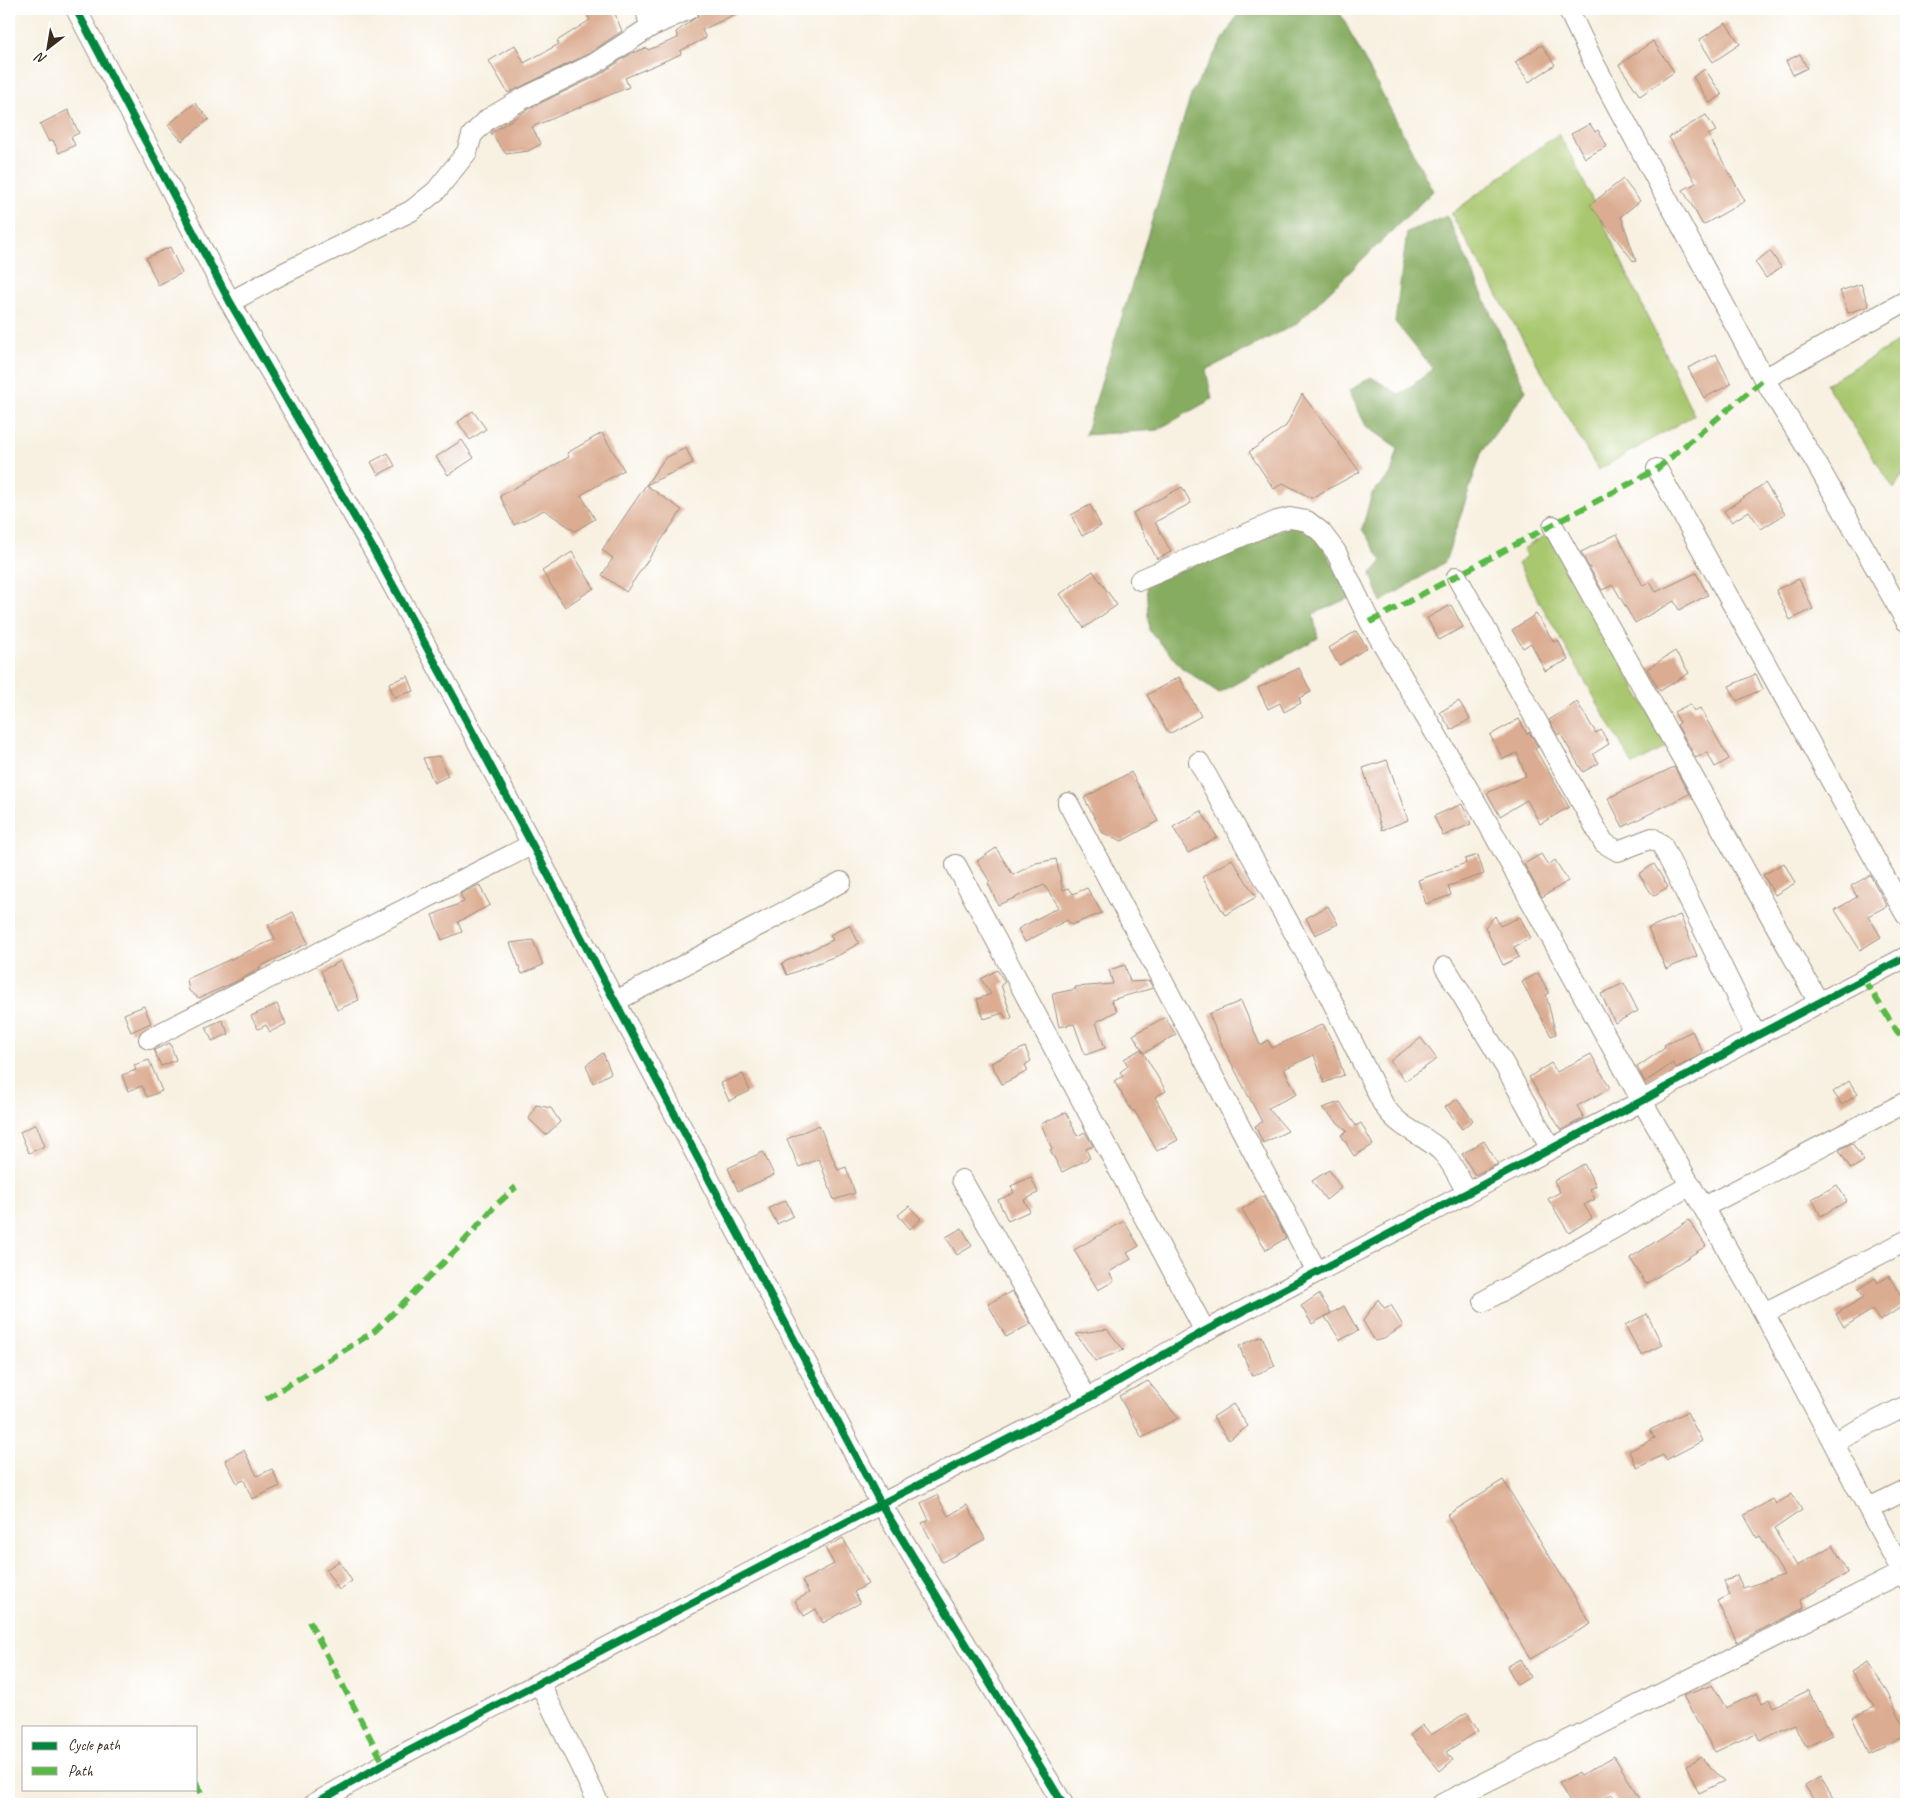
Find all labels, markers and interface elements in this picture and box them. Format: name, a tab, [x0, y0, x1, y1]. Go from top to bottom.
north arrow	[22, 22, 72, 72]
text: N	[31, 48, 50, 68]
legend	[22, 1726, 198, 1790]
text: Cycle path	[68, 1736, 120, 1755]
text: Path	[68, 1762, 94, 1781]

